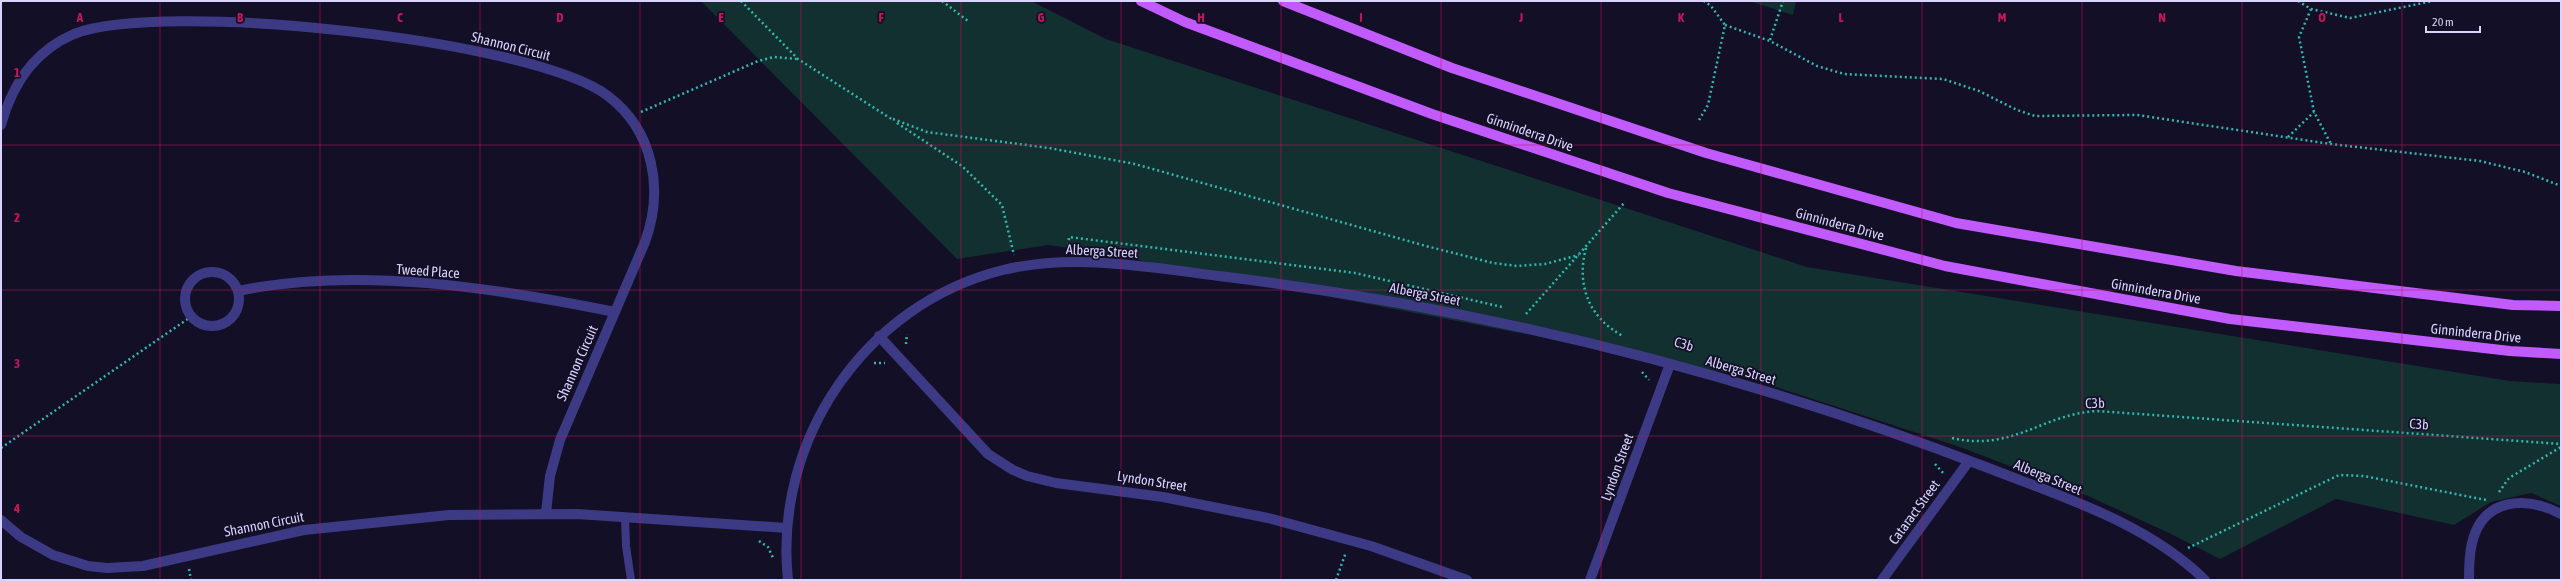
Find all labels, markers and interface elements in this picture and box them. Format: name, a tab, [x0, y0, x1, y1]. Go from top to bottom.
scale bar	[2426, 8, 2480, 34]
text: A	[76, 10, 84, 25]
text: B	[237, 10, 244, 25]
text: C	[397, 10, 403, 25]
text: D	[556, 10, 564, 25]
text: E	[718, 10, 724, 25]
text: F	[878, 10, 884, 25]
text: G	[1038, 10, 1045, 25]
text: H	[1197, 10, 1205, 25]
text: I	[1359, 10, 1363, 25]
text: J	[1518, 10, 1523, 25]
text: K	[1678, 10, 1685, 25]
text: L	[1838, 10, 1844, 25]
text: M	[1998, 10, 2007, 25]
text: N	[2158, 10, 2166, 25]
text: O	[2318, 10, 2326, 25]
text: 20 m	[2432, 15, 2454, 29]
street label: Shannon Circuit	[470, 28, 552, 64]
text: 1	[14, 65, 20, 80]
street label: Ginninderra Drive	[1484, 110, 1576, 154]
street label: Ginninderra Drive	[1794, 205, 1886, 243]
text: 2	[14, 210, 20, 225]
street label: Alberga Street	[1066, 241, 1138, 261]
street label: Tweed Place	[396, 261, 460, 281]
street label: Ginninderra Drive	[2110, 275, 2202, 307]
street label: Alberga Street	[1388, 279, 1462, 309]
street label: Ginninderra Drive	[2430, 320, 2522, 346]
street label: Shannon Circuit	[553, 323, 601, 403]
street label: C3b	[1672, 334, 1696, 354]
street label: Alberga Street	[1704, 352, 1778, 388]
text: 3	[14, 356, 20, 371]
street label: C3b	[2085, 395, 2105, 411]
street label: C3b	[2409, 415, 2430, 433]
street label: Lyndon Street	[1597, 431, 1637, 503]
street label: Alberga Street	[2012, 456, 2084, 498]
street label: Lyndon Street	[1116, 468, 1188, 494]
street label: Cataract Street	[1885, 477, 1943, 547]
text: 4	[13, 501, 20, 516]
street label: Shannon Circuit	[223, 508, 305, 540]

